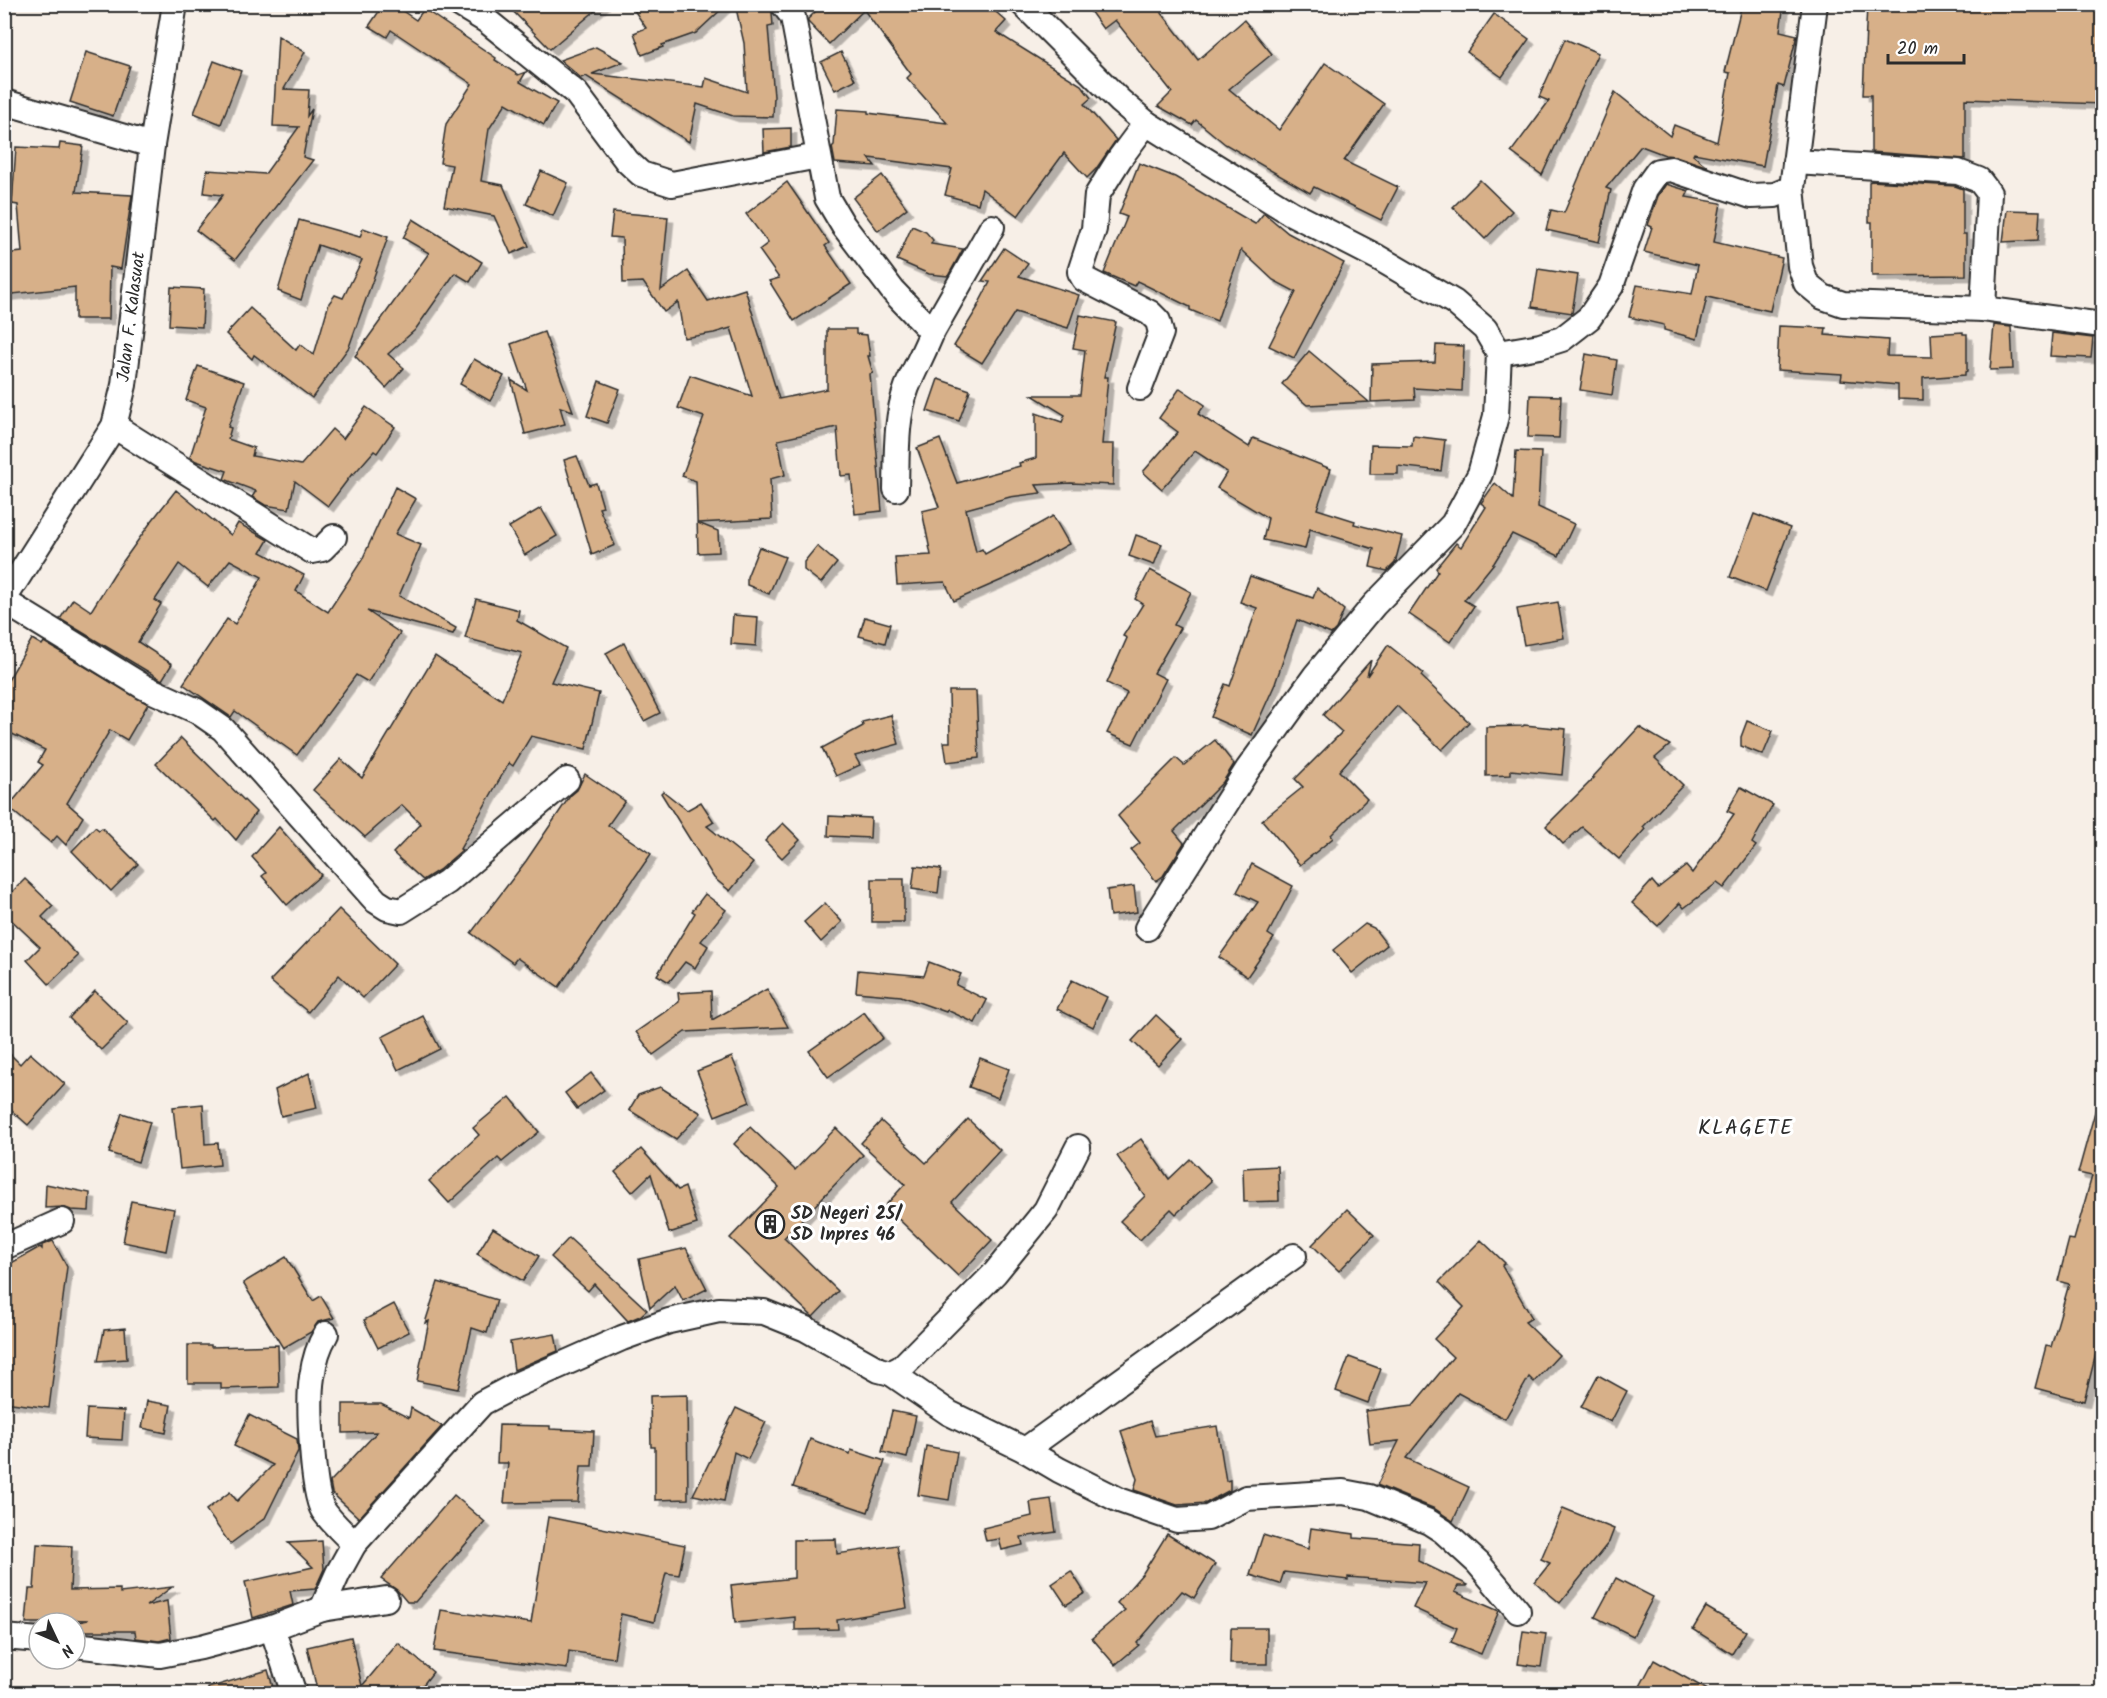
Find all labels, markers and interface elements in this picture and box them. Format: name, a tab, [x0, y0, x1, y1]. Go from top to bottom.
scale bar	[1888, 27, 1964, 65]
text: 20 m	[1897, 35, 1938, 64]
street label: Jalan F. Kalasuat	[110, 249, 155, 384]
district label: KLAGETE	[1698, 1112, 1794, 1145]
place label: SD Negeri 25/ SD Inpres 46	[791, 1200, 903, 1250]
building icon: SD Negeri 25/ SD Inpres 46	[754, 1208, 786, 1240]
north arrow	[27, 1611, 87, 1671]
text: N	[54, 1638, 79, 1663]

